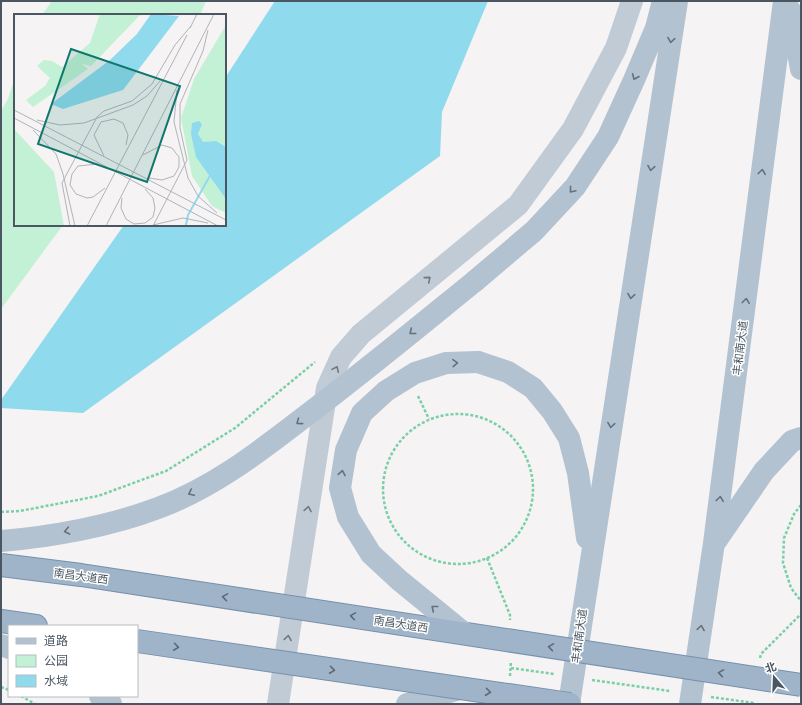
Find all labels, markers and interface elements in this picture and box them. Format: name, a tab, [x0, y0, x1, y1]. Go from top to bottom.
inset map	[14, 14, 226, 226]
one-way arrow	[667, 36, 676, 43]
one-way arrow	[632, 73, 640, 80]
one-way arrow	[647, 165, 656, 171]
one-way arrow	[757, 169, 766, 175]
one-way arrow	[569, 185, 576, 192]
one-way arrow	[424, 277, 431, 284]
one-way arrow	[627, 293, 636, 300]
one-way arrow	[741, 298, 750, 304]
street label: 丰和南大道	[731, 320, 750, 376]
one-way arrow	[409, 328, 416, 335]
one-way arrow	[452, 359, 458, 367]
one-way arrow	[331, 365, 339, 373]
one-way arrow	[296, 417, 303, 425]
one-way arrow	[607, 422, 616, 428]
one-way arrow	[338, 470, 346, 476]
one-way arrow	[187, 488, 195, 496]
one-way arrow	[715, 496, 724, 502]
one-way arrow	[303, 506, 312, 512]
one-way arrow	[64, 527, 70, 535]
street label: 南昌大道西	[53, 566, 109, 587]
one-way arrow	[222, 593, 228, 602]
one-way arrow	[431, 606, 438, 613]
street label: 丰和南大道	[569, 608, 590, 664]
one-way arrow	[350, 612, 356, 621]
street label: 南昌大道西	[373, 614, 429, 635]
legend	[8, 625, 138, 697]
one-way arrow	[696, 625, 705, 631]
text: 道路	[44, 634, 68, 648]
one-way arrow	[283, 635, 292, 641]
one-way arrow	[173, 642, 179, 651]
one-way arrow	[548, 643, 554, 651]
text: 公园	[44, 654, 68, 668]
north arrow	[754, 657, 794, 697]
text: 北	[764, 660, 778, 676]
one-way arrow	[329, 665, 335, 674]
one-way arrow	[718, 669, 724, 678]
text: 水域	[44, 674, 68, 688]
one-way arrow	[485, 687, 491, 696]

